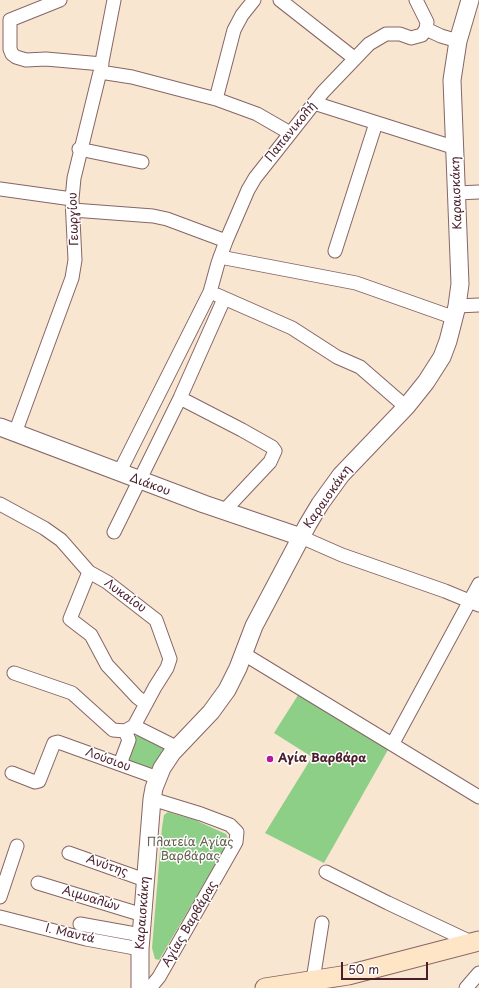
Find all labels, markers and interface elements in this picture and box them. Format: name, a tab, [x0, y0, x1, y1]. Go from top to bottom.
street label: Παπανικολή	[262, 99, 320, 165]
street label: Καραισκάκη	[449, 156, 465, 230]
street label: Γεωργίου	[66, 192, 82, 246]
street label: Καραισκάκη	[301, 463, 355, 531]
street label: Διάκου	[128, 471, 172, 499]
street label: Λυκαίου	[101, 576, 149, 616]
street label: Λούσιου	[83, 745, 133, 775]
place label: Αγία Βαρβάρα	[278, 752, 366, 766]
marker: Αγία Βαρβάρα	[265, 754, 275, 764]
park label: Πλατεία Αγίας Βαρβάρας	[146, 836, 234, 864]
street label: Ανύτης	[84, 852, 130, 880]
street label: Καραισκάκη	[133, 876, 153, 950]
street label: Αγίας Βαρβάρας	[159, 878, 221, 970]
street label: Αιμυαλών	[60, 883, 122, 915]
street label: Ι. Μαντά	[44, 921, 96, 947]
scale bar	[343, 954, 430, 980]
text: 50 m	[348, 960, 379, 978]

